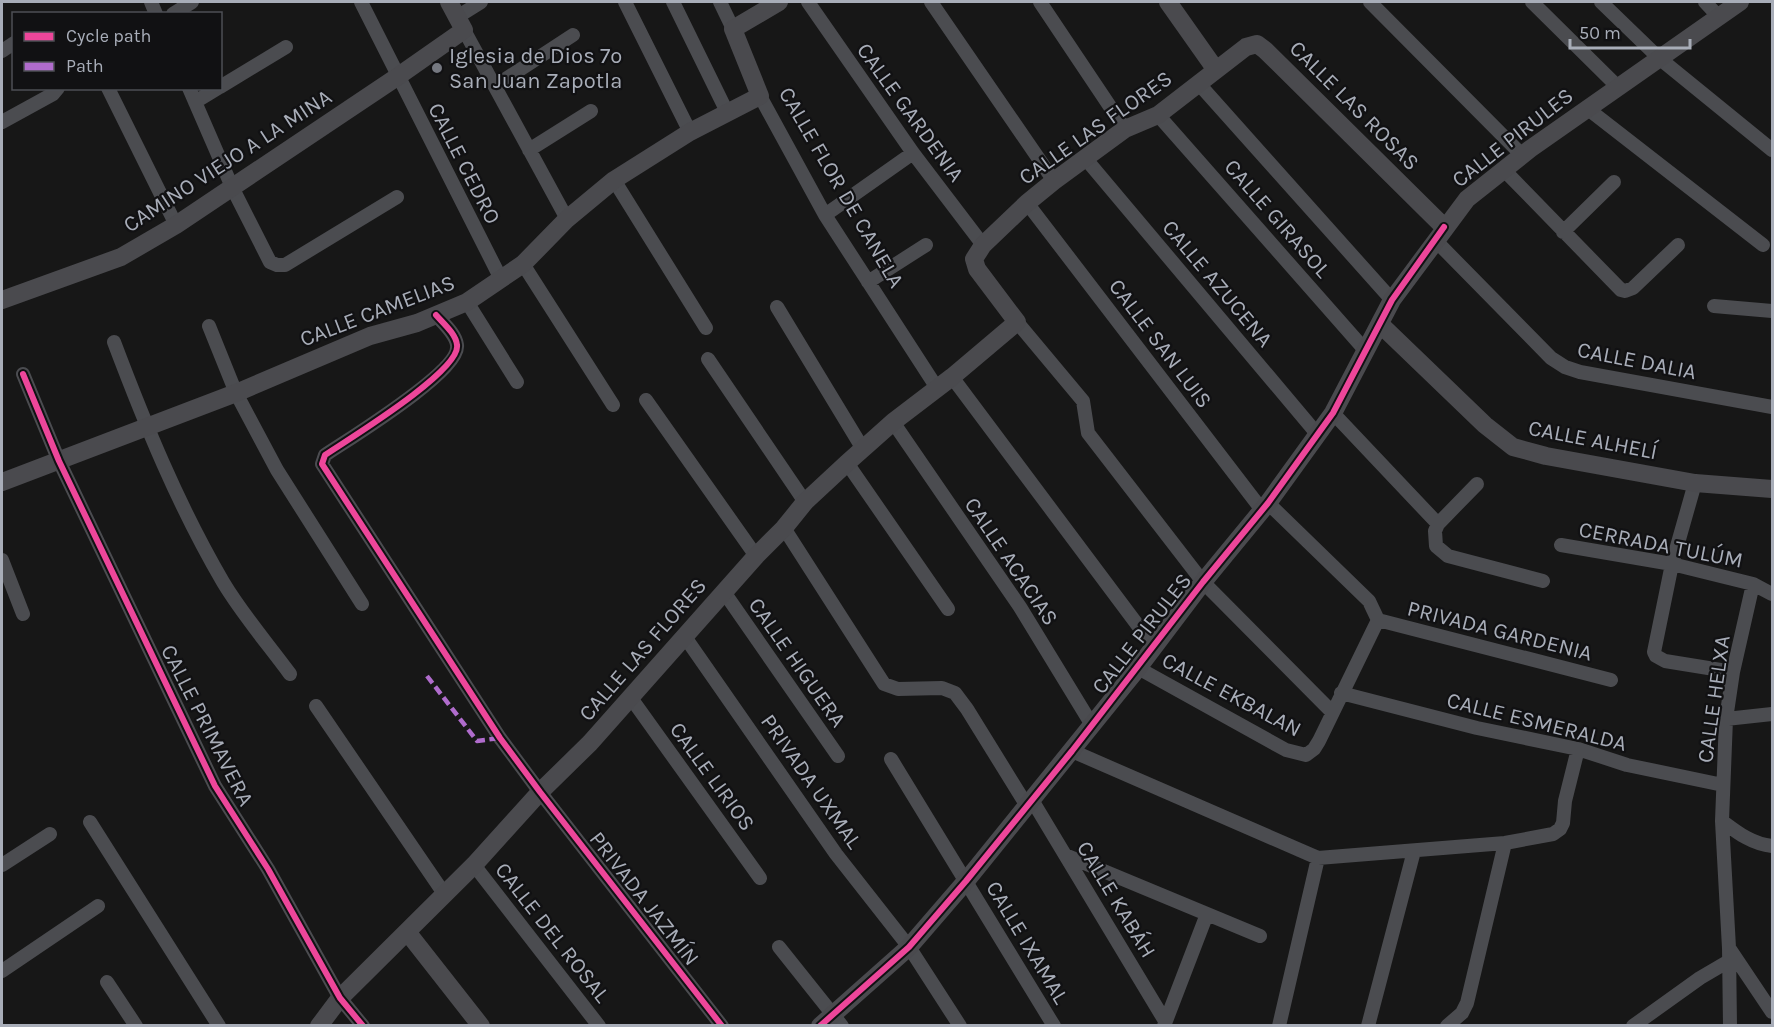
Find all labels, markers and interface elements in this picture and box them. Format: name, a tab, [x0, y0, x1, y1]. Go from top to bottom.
legend	[12, 12, 222, 90]
scale bar	[1570, 12, 1690, 50]
text: 50 m	[1579, 22, 1621, 44]
text: Cycle path	[66, 25, 151, 47]
street label: CALLE LAS ROSAS	[1284, 35, 1425, 176]
street label: CALLE GARDENIA	[851, 38, 969, 187]
place label: Iglesia de Dios 7o San Juan Zapotla	[449, 43, 622, 94]
text: Path	[66, 55, 104, 77]
marker: Iglesia de Dios 7o San Juan Zapotla	[430, 61, 444, 75]
street label: CALLE LAS FLORES	[1014, 65, 1177, 190]
street label: CALLE FLOR DE CANELA	[773, 82, 909, 293]
street label: CALLE PIRULES	[1447, 82, 1578, 193]
street label: CAMINO VIEJO A LA MINA	[119, 84, 337, 238]
street label: CALLE CEDRO	[422, 99, 506, 228]
street label: CALLE GIRASOL	[1219, 154, 1336, 284]
street label: CALLE AZUCENA	[1157, 215, 1278, 353]
street label: CALLE CAMELIAS	[296, 269, 458, 352]
street label: CALLE SAN LUIS	[1103, 274, 1217, 413]
street label: CALLE DALIA	[1575, 337, 1699, 385]
street label: CALLE ALHELÍ	[1526, 414, 1660, 465]
street label: CALLE ACACIAS	[959, 493, 1064, 630]
street label: CERRADA TULÚM	[1577, 515, 1745, 574]
street label: CALLE PIRULES	[1086, 568, 1197, 699]
street label: CALLE LAS FLORES	[574, 573, 712, 726]
street label: CALLE HIGUERA	[743, 593, 852, 733]
street label: PRIVADA GARDENIA	[1405, 595, 1595, 667]
street label: CALLE HELXA	[1692, 633, 1736, 765]
street label: CALLE PRIMAVERA	[155, 640, 259, 811]
street label: CALLE EKBALAN	[1157, 647, 1306, 743]
street label: CALLE ESMERALDA	[1444, 687, 1630, 757]
street label: PRIVADA UXMAL	[755, 709, 868, 855]
street label: CALLE LIRIOS	[664, 717, 760, 836]
street label: PRIVADA JAZMÍN	[584, 826, 705, 971]
street label: CALLE KABÁH	[1071, 836, 1162, 962]
street label: CALLE DEL ROSAL	[489, 857, 615, 1008]
street label: CALLE IXAMAL	[980, 876, 1074, 1009]

